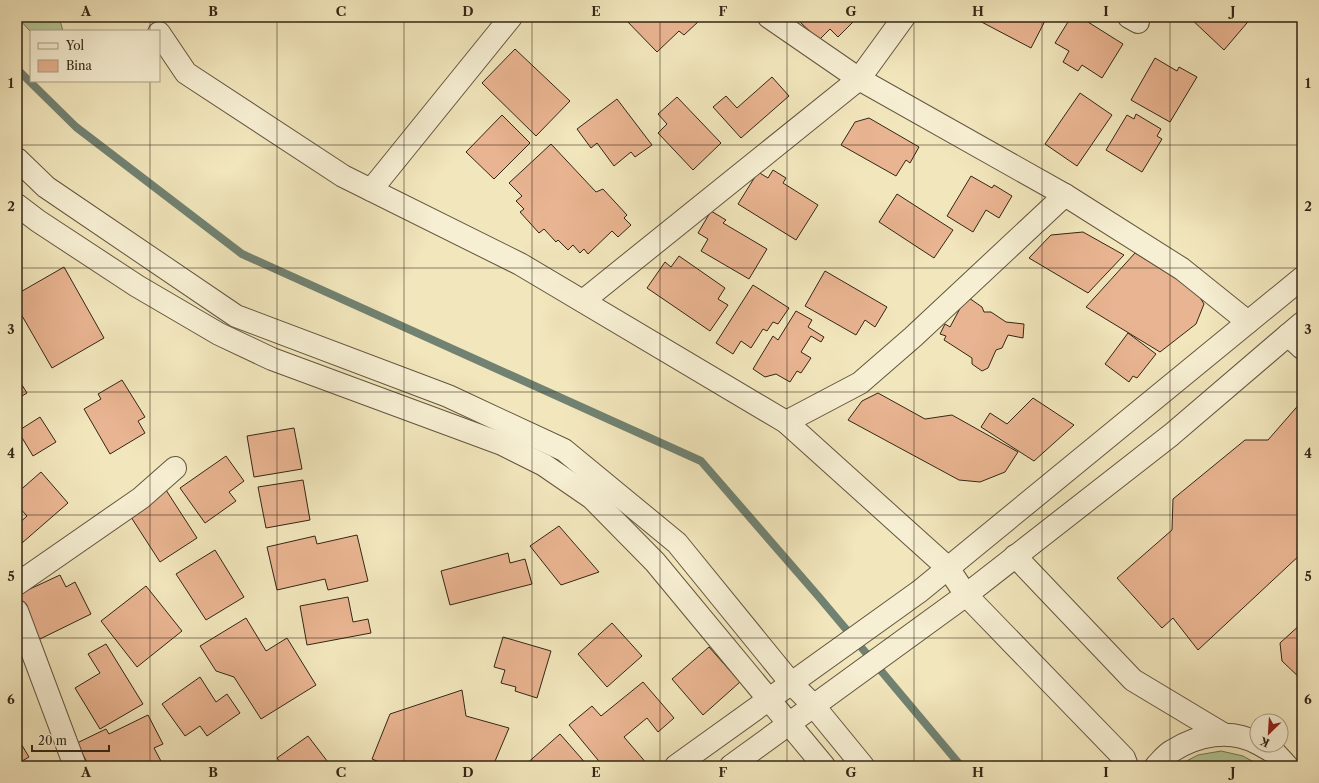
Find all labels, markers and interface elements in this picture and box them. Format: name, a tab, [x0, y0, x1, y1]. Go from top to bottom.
text: A	[80, 3, 92, 19]
text: B	[208, 3, 218, 19]
text: C	[336, 3, 346, 19]
text: D	[462, 3, 474, 19]
text: E	[591, 3, 601, 19]
text: F	[719, 3, 728, 19]
text: G	[845, 3, 857, 19]
text: H	[972, 3, 984, 19]
text: I	[1103, 3, 1109, 19]
text: J	[1228, 3, 1236, 19]
legend	[30, 30, 160, 82]
text: Yol	[65, 38, 84, 53]
text: Bina	[66, 58, 93, 73]
text: 1	[8, 75, 14, 91]
text: 1	[1305, 75, 1311, 91]
text: 2	[7, 198, 15, 214]
text: 2	[1304, 198, 1312, 214]
text: 3	[7, 321, 15, 337]
text: 3	[1304, 321, 1312, 337]
text: 4	[7, 445, 15, 461]
text: 4	[1304, 445, 1312, 461]
text: 5	[7, 568, 15, 584]
text: 5	[1304, 568, 1312, 584]
text: 6	[7, 691, 15, 707]
text: 6	[1304, 691, 1312, 707]
north arrow	[1249, 713, 1289, 753]
scale bar	[32, 727, 109, 753]
text: 20 m	[38, 733, 67, 748]
text: K	[1257, 733, 1272, 750]
text: A	[80, 764, 92, 780]
text: B	[208, 764, 218, 780]
text: C	[336, 764, 346, 780]
text: D	[462, 764, 474, 780]
text: E	[591, 764, 601, 780]
text: F	[719, 764, 728, 780]
text: G	[845, 764, 857, 780]
text: H	[972, 764, 984, 780]
text: I	[1103, 764, 1109, 780]
text: J	[1228, 764, 1236, 780]

